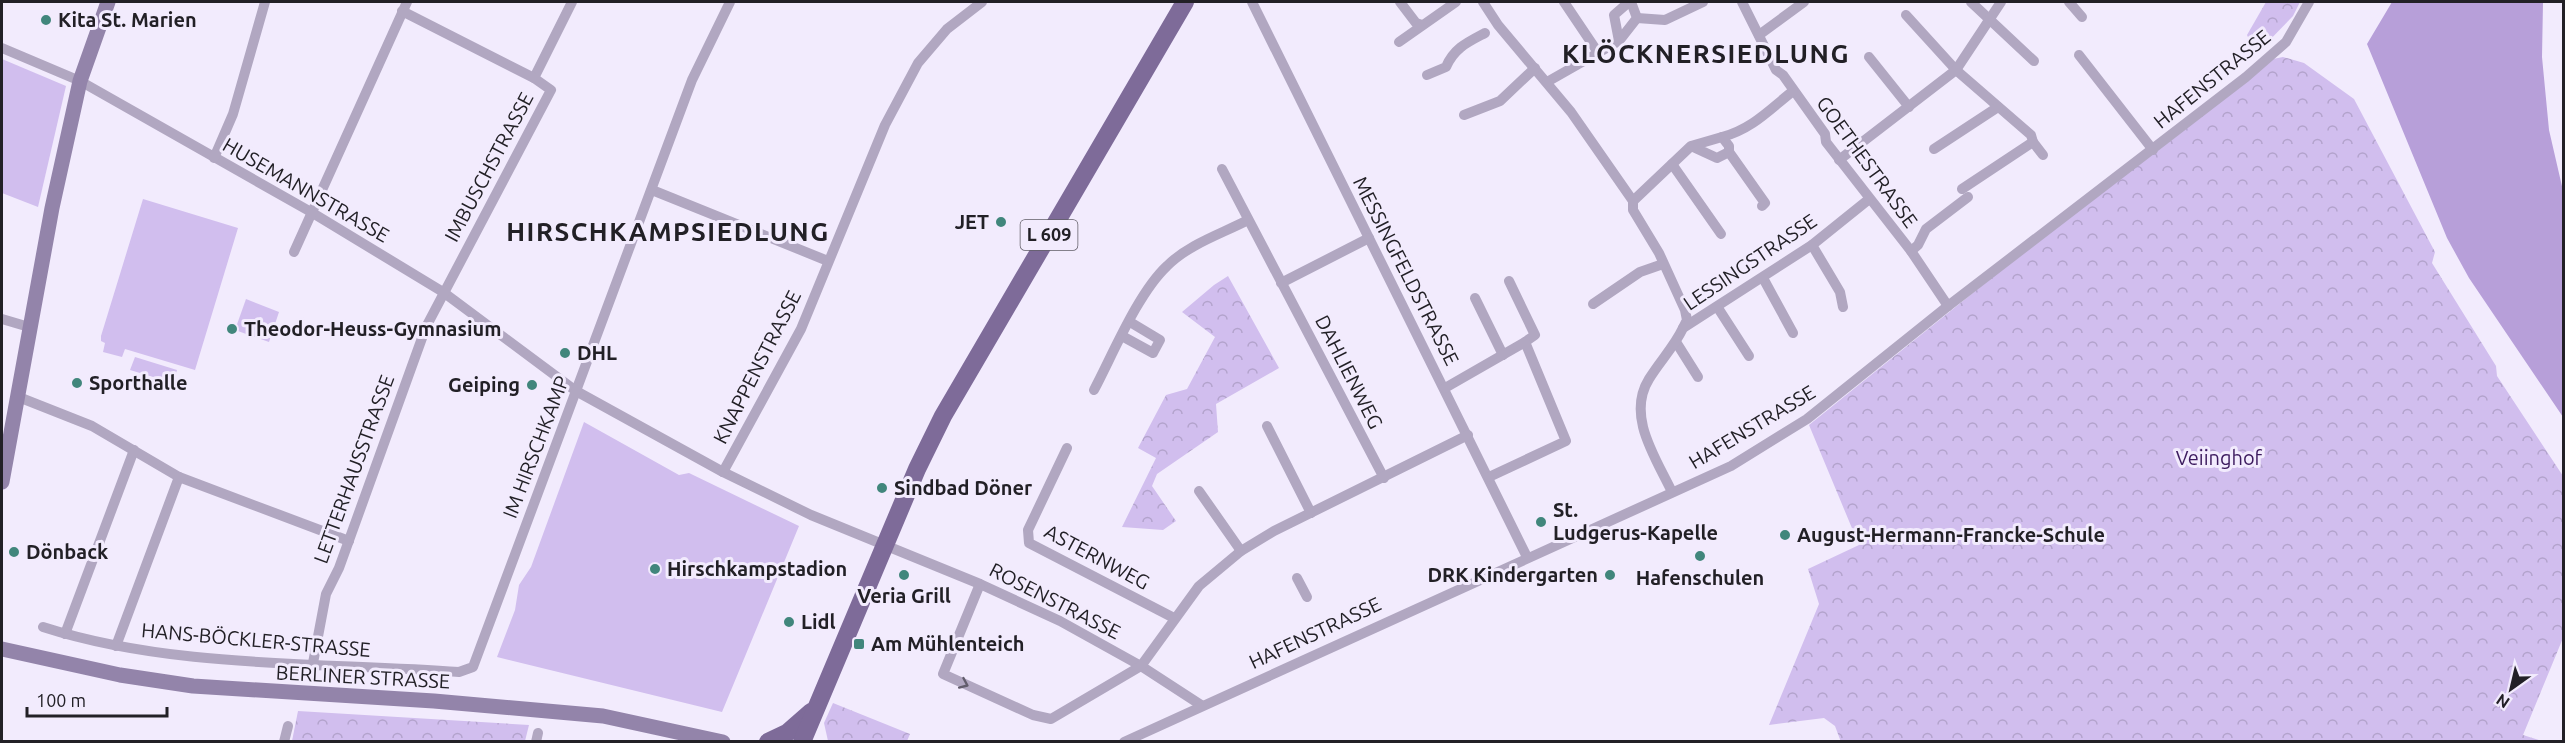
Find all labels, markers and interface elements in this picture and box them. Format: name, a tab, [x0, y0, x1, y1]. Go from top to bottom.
place label: Kita St. Marien	[58, 8, 197, 31]
marker: Kita St. Marien	[39, 13, 53, 27]
street label: HAFENSTRASSE	[2149, 25, 2275, 133]
district label: KLÖCKNERSIEDLUNG	[1562, 39, 1850, 68]
street label: IMBUSCHSTRASSE	[440, 88, 538, 245]
street label: GOETHESTRASSE	[1812, 92, 1923, 232]
street label: HUSEMANNSTRASSE	[219, 133, 394, 247]
street label: MESSINGFELDSTRASSE	[1349, 173, 1464, 369]
street label: LESSINGSTRASSE	[1679, 209, 1820, 314]
place label: JET	[955, 210, 989, 233]
marker: JET	[994, 215, 1008, 229]
district label: HIRSCHKAMPSIEDLUNG	[506, 217, 830, 246]
road number: L 609	[1020, 220, 1078, 250]
street label: KNAPPENSTRASSE	[708, 286, 805, 447]
street label: DAHLIENWEG	[1311, 311, 1388, 432]
place label: Theodor-Heuss-Gymnasium	[244, 317, 501, 340]
marker: Theodor-Heuss-Gymnasium	[225, 322, 239, 336]
place label: DHL	[577, 341, 617, 364]
marker: DHL	[558, 346, 572, 360]
place label: Sporthalle	[89, 371, 187, 394]
street label: LETTERHAUSSTRASSE	[309, 371, 398, 566]
street label: IM HIRSCHKAMP	[498, 372, 573, 521]
place label: Geiping	[448, 373, 520, 396]
marker: Sporthalle	[70, 376, 84, 390]
marker: Geiping	[525, 378, 539, 392]
street label: HAFENSTRASSE	[1685, 380, 1819, 473]
park label: Veiinghof	[2176, 446, 2263, 469]
place label: Sindbad Döner	[894, 476, 1033, 499]
marker: Sindbad Döner	[875, 481, 889, 495]
place label: St. Ludgerus-Kapelle	[1553, 498, 1718, 544]
marker: St. Ludgerus-Kapelle	[1534, 515, 1548, 529]
street label: ASTERNWEG	[1041, 519, 1154, 594]
place label: August-Hermann-Francke-Schule	[1797, 523, 2105, 546]
marker: August-Hermann-Francke-Schule	[1778, 528, 1792, 542]
place label: Dönback	[26, 540, 108, 563]
marker: Dönback	[7, 545, 21, 559]
marker: Hafenschulen	[1693, 549, 1707, 563]
place label: Hirschkampstadion	[667, 557, 847, 580]
street label: ROSENSTRASSE	[986, 558, 1125, 643]
marker: Hirschkampstadion	[648, 562, 662, 576]
place label: DRK Kindergarten	[1427, 563, 1598, 586]
place label: Hafenschulen	[1636, 566, 1764, 589]
marker: Veria Grill	[897, 568, 911, 582]
marker: DRK Kindergarten	[1603, 568, 1617, 582]
place label: Veria Grill	[857, 584, 951, 607]
street label: HAFENSTRASSE	[1245, 592, 1384, 673]
place label: Lidl	[801, 610, 836, 633]
marker: Lidl	[782, 615, 796, 629]
street label: HANS-BÖCKLER-STRASSE	[141, 618, 372, 661]
place label: Am Mühlenteich	[871, 632, 1024, 655]
marker: Am Mühlenteich	[852, 637, 866, 651]
north arrow	[2481, 659, 2541, 719]
street label: BERLINER STRASSE	[275, 660, 451, 693]
one-way arrow	[958, 676, 969, 688]
scale bar	[27, 680, 166, 718]
text: 100 m	[36, 690, 86, 710]
text: N	[2493, 691, 2513, 712]

